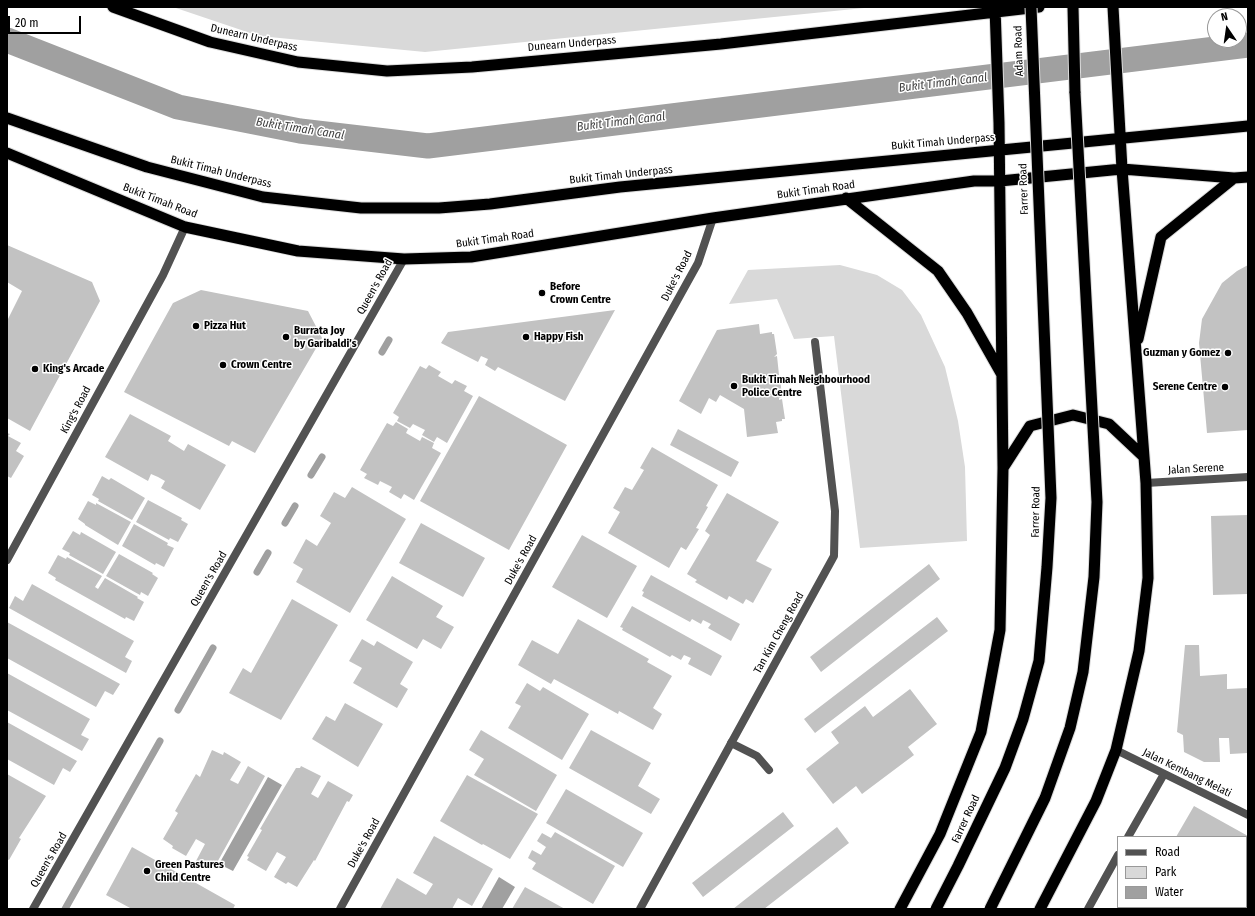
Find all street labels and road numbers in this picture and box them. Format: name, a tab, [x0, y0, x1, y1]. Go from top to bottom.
street label: Dunearn Underpass	[209, 22, 299, 54]
street label: Adam Road	[1012, 25, 1026, 77]
street label: Dunearn Underpass	[527, 34, 617, 54]
street label: Bukit Timah Underpass	[891, 131, 995, 153]
street label: Bukit Timah Underpass	[169, 153, 273, 191]
street label: Bukit Timah Underpass	[569, 163, 673, 187]
street label: Farrer Road	[1017, 163, 1031, 215]
street label: Bukit Timah Road	[776, 178, 856, 202]
street label: Bukit Timah Road	[121, 181, 199, 221]
street label: Bukit Timah Road	[455, 227, 535, 251]
street label: Duke's Road	[659, 249, 695, 303]
street label: Queen's Road	[354, 257, 396, 317]
street label: King's Road	[58, 384, 94, 436]
street label: Jalan Serene	[1168, 461, 1224, 477]
street label: Farrer Road	[1029, 486, 1043, 538]
street label: Duke's Road	[502, 533, 540, 587]
street label: Queen's Road	[188, 549, 230, 609]
street label: Tan Kim Cheng Road	[751, 590, 807, 676]
street label: Jalan Kembang Melati	[1141, 746, 1233, 800]
street label: Farrer Road	[949, 793, 983, 845]
street label: Duke's Road	[345, 816, 383, 870]
street label: Queen's Road	[28, 830, 70, 890]

